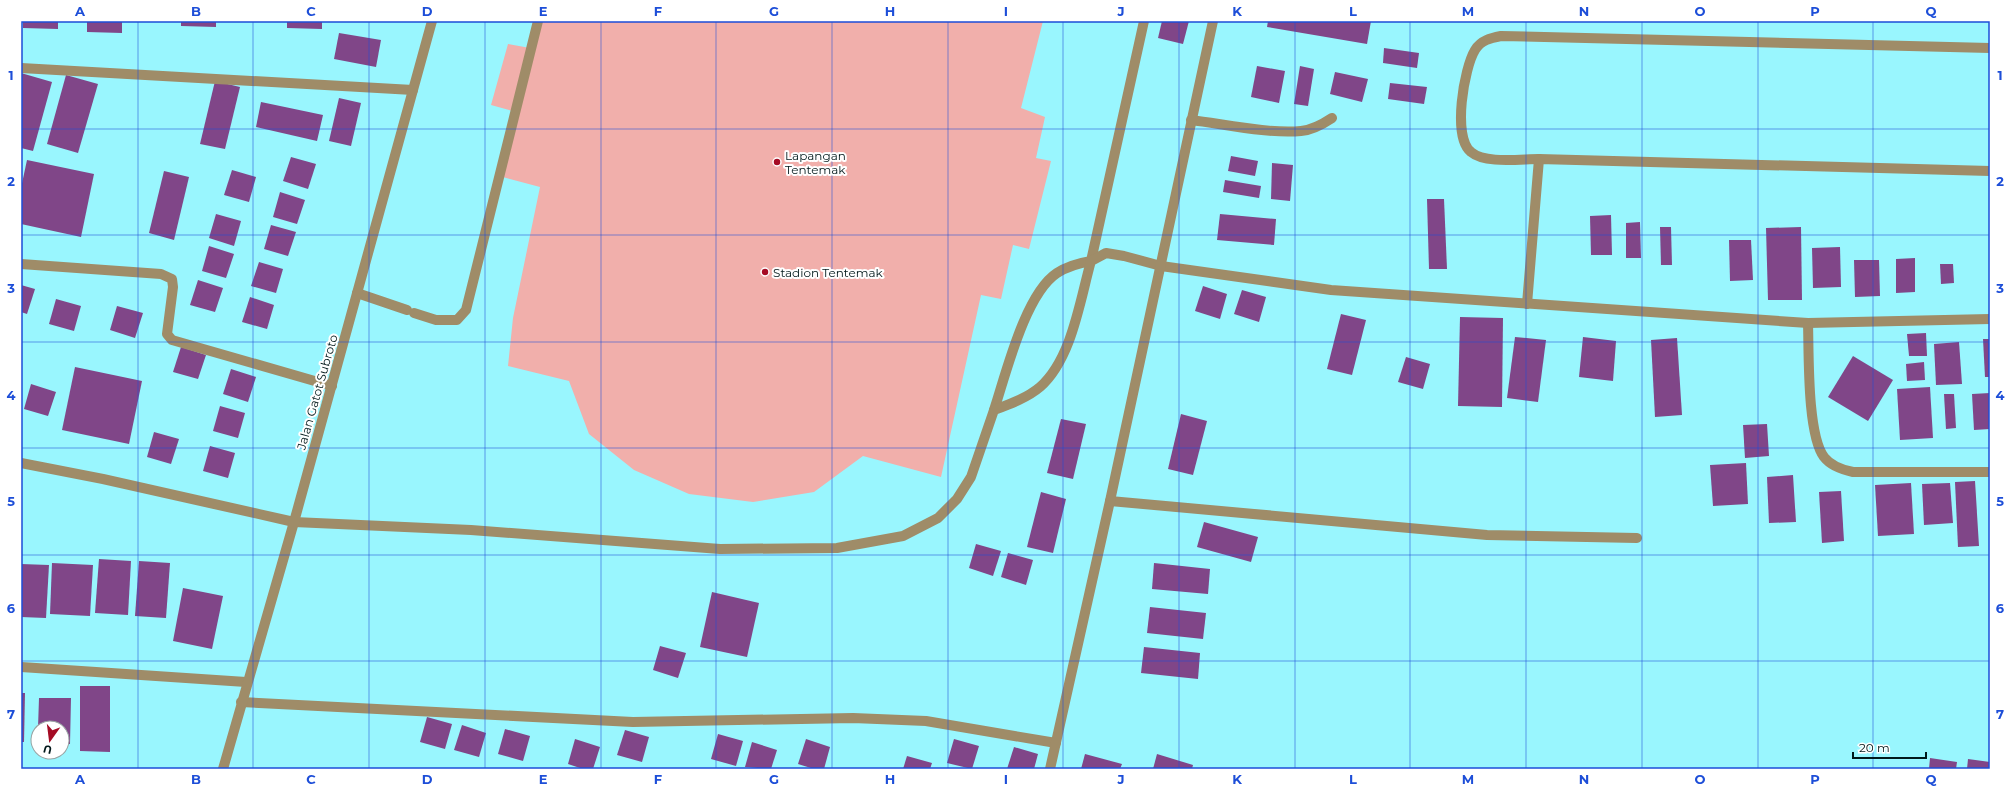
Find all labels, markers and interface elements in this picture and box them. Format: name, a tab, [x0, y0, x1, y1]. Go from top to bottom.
text: A	[74, 3, 86, 19]
text: B	[191, 3, 201, 19]
text: C	[306, 3, 316, 19]
text: D	[422, 3, 433, 19]
text: E	[539, 3, 548, 19]
text: F	[654, 3, 662, 19]
text: G	[769, 3, 779, 19]
text: H	[885, 3, 895, 19]
text: I	[1004, 3, 1008, 19]
text: J	[1116, 3, 1125, 19]
text: K	[1232, 3, 1242, 19]
text: L	[1349, 3, 1357, 19]
text: M	[1462, 3, 1474, 19]
text: N	[1579, 3, 1589, 19]
text: O	[1695, 3, 1706, 19]
text: P	[1810, 3, 1820, 19]
text: Q	[1926, 3, 1937, 19]
text: 1	[8, 67, 14, 83]
text: 1	[1997, 67, 2003, 83]
place label: Lapangan Tentemak	[785, 148, 846, 177]
marker: Lapangan Tentemak	[772, 157, 782, 167]
text: 2	[7, 173, 15, 189]
text: 2	[1996, 173, 2004, 189]
place label: Stadion Tentemak	[773, 265, 884, 280]
marker: Stadion Tentemak	[760, 267, 770, 277]
text: 3	[6, 280, 15, 296]
text: 3	[1995, 280, 2004, 296]
street label: Jalan Gatot Subroto	[293, 333, 341, 452]
text: 4	[7, 387, 16, 403]
text: 4	[1996, 387, 2005, 403]
text: 5	[7, 493, 15, 509]
text: 5	[1996, 493, 2004, 509]
text: 6	[7, 600, 16, 616]
text: 6	[1996, 600, 2005, 616]
text: 7	[7, 706, 15, 722]
text: 7	[1996, 706, 2004, 722]
north arrow	[30, 720, 70, 760]
scale bar	[1853, 734, 1926, 760]
text: 20 m	[1859, 740, 1890, 755]
text: U	[42, 742, 53, 758]
text: A	[74, 771, 86, 787]
text: B	[191, 771, 201, 787]
text: C	[306, 771, 316, 787]
text: D	[422, 771, 433, 787]
text: E	[539, 771, 548, 787]
text: F	[654, 771, 662, 787]
text: G	[769, 771, 779, 787]
text: H	[885, 771, 895, 787]
text: I	[1004, 771, 1008, 787]
text: J	[1116, 771, 1125, 787]
text: K	[1232, 771, 1242, 787]
text: L	[1349, 771, 1357, 787]
text: M	[1462, 771, 1474, 787]
text: N	[1579, 771, 1589, 787]
text: O	[1695, 771, 1706, 787]
text: P	[1810, 771, 1820, 787]
text: Q	[1926, 771, 1937, 787]

